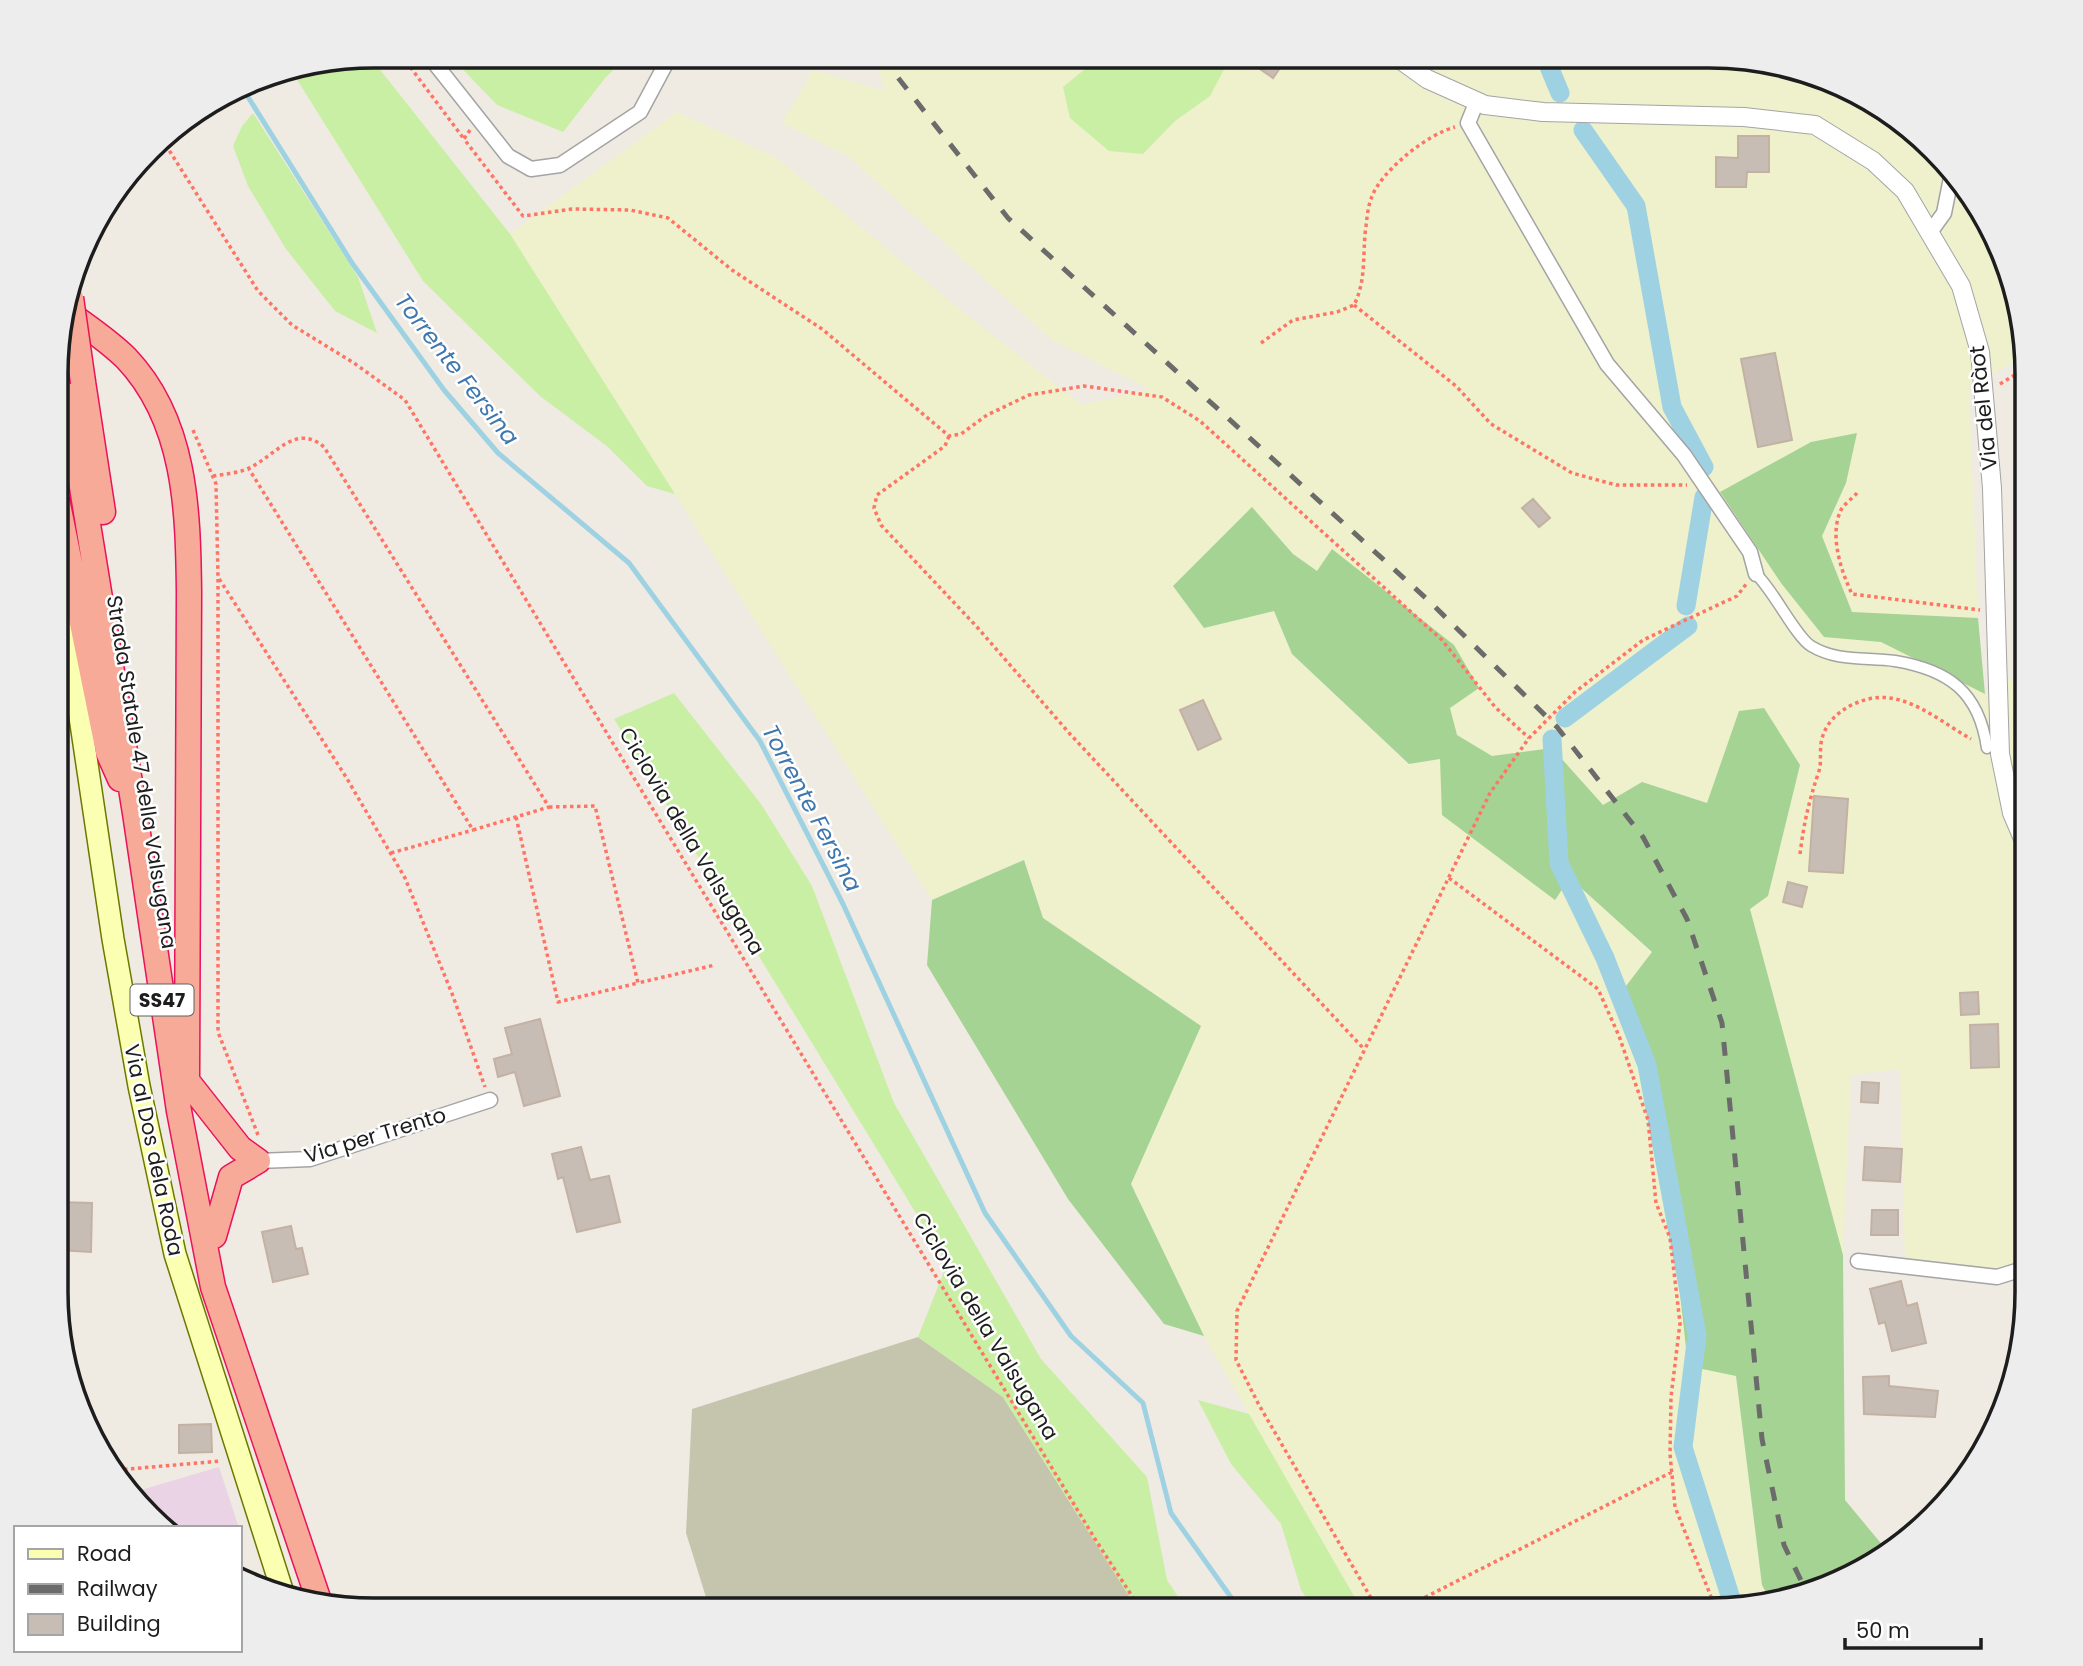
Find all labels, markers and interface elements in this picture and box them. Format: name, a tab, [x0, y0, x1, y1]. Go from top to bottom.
water label: Torrente Fersina	[387, 286, 527, 452]
street label: Via del Ràot	[1962, 344, 2004, 472]
street label: Strada Statale 47 della Valsugana	[100, 593, 184, 951]
water label: Torrente Fersina	[754, 719, 870, 897]
street label: Ciclovia della Valsugana	[612, 722, 772, 960]
road number: SS47	[130, 984, 194, 1016]
street label: Via al Dos dela Roda	[117, 1041, 191, 1259]
street label: Via per Trento	[301, 1100, 449, 1170]
street label: Ciclovia della Valsugana	[906, 1207, 1066, 1445]
legend	[14, 1526, 242, 1652]
text: Road	[77, 1539, 132, 1568]
text: Railway	[77, 1574, 158, 1603]
scale bar	[1845, 1606, 1982, 1650]
text: Building	[77, 1609, 161, 1638]
text: 50 m	[1856, 1616, 1910, 1645]

